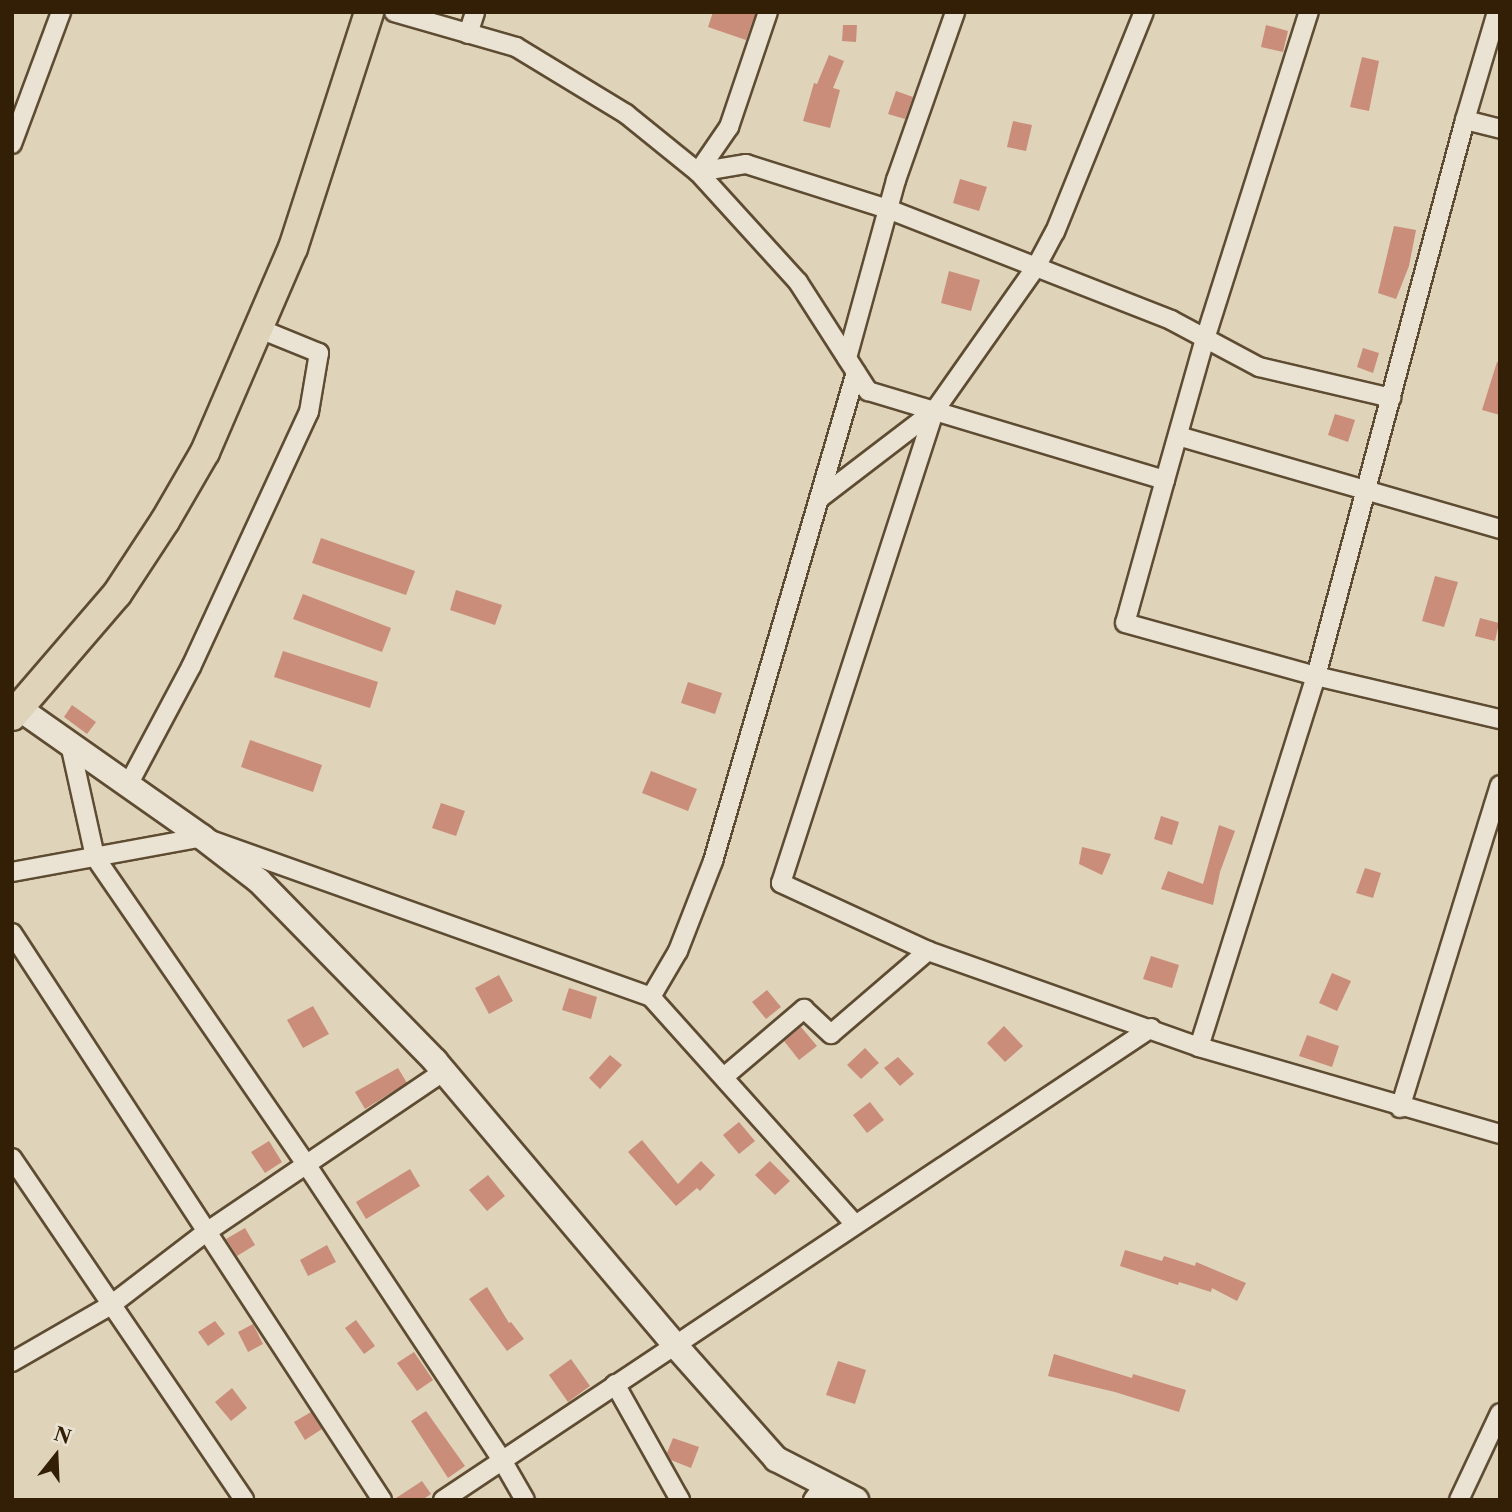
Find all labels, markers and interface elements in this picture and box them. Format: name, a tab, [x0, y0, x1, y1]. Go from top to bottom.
north arrow	[21, 1421, 91, 1491]
text: N	[51, 1422, 74, 1449]

